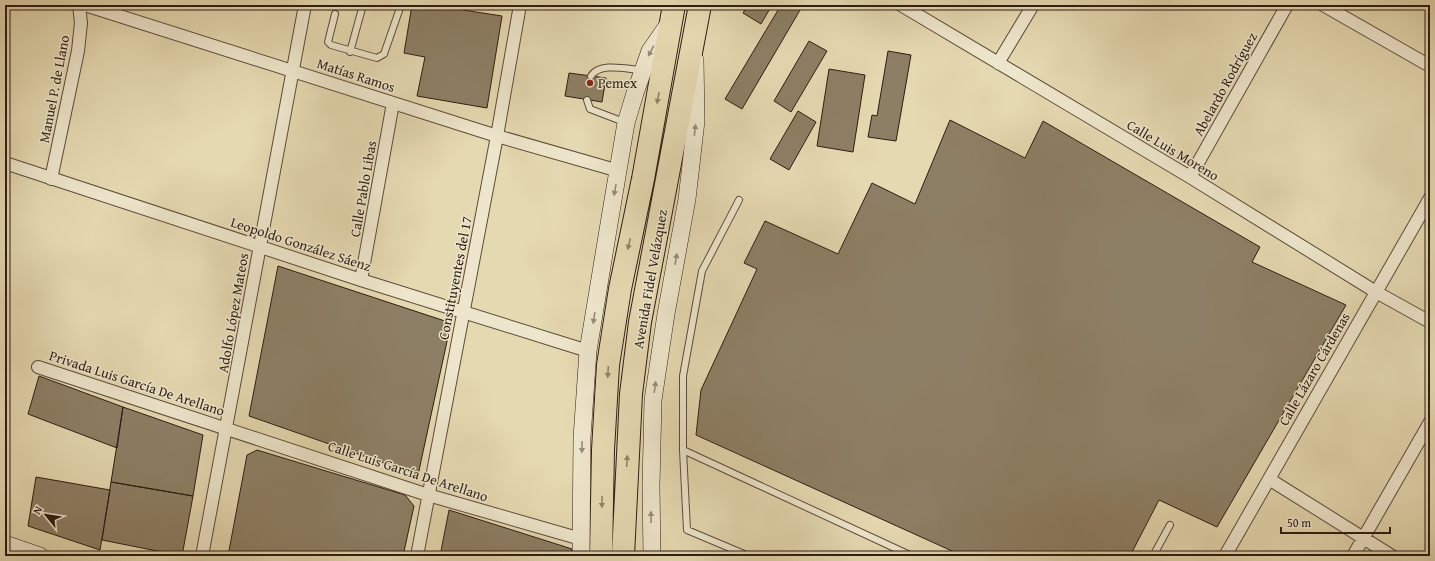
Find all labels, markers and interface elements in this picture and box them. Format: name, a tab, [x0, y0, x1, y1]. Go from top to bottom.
street label: Abelardo Rodríguez	[1188, 29, 1262, 139]
street label: Manuel P. de Llano	[34, 33, 74, 145]
one-way arrow	[648, 45, 654, 57]
street label: Matías Ramos	[314, 53, 398, 97]
place label: Pemex	[598, 73, 638, 93]
marker: Pemex	[585, 78, 595, 88]
one-way arrow	[655, 92, 661, 104]
street label: Calle Luis Moreno	[1123, 115, 1223, 185]
one-way arrow	[692, 124, 698, 136]
street label: Calle Pablo Libas	[345, 139, 381, 239]
one-way arrow	[612, 184, 618, 196]
street label: Avenida Fidel Velázquez	[628, 208, 672, 350]
street label: Leopoldo González Sáenz	[228, 212, 374, 276]
street label: Constituyentes del 17	[433, 214, 477, 341]
one-way arrow	[626, 238, 632, 250]
street label: Adolfo López Mateos	[213, 252, 253, 374]
one-way arrow	[673, 253, 679, 265]
street label: Calle Lázaro Cárdenas	[1273, 309, 1355, 429]
one-way arrow	[591, 312, 597, 324]
street label: Privada Luis García De Arellano	[47, 345, 227, 421]
one-way arrow	[604, 366, 611, 378]
one-way arrow	[652, 381, 658, 393]
street label: Calle Luis García De Arellano	[325, 436, 491, 506]
one-way arrow	[579, 441, 585, 454]
one-way arrow	[624, 455, 631, 467]
north arrow	[26, 495, 66, 535]
one-way arrow	[599, 496, 605, 509]
text: N	[29, 502, 46, 517]
scale bar	[1281, 509, 1390, 535]
one-way arrow	[648, 511, 655, 523]
text: 50 m	[1287, 514, 1311, 531]

